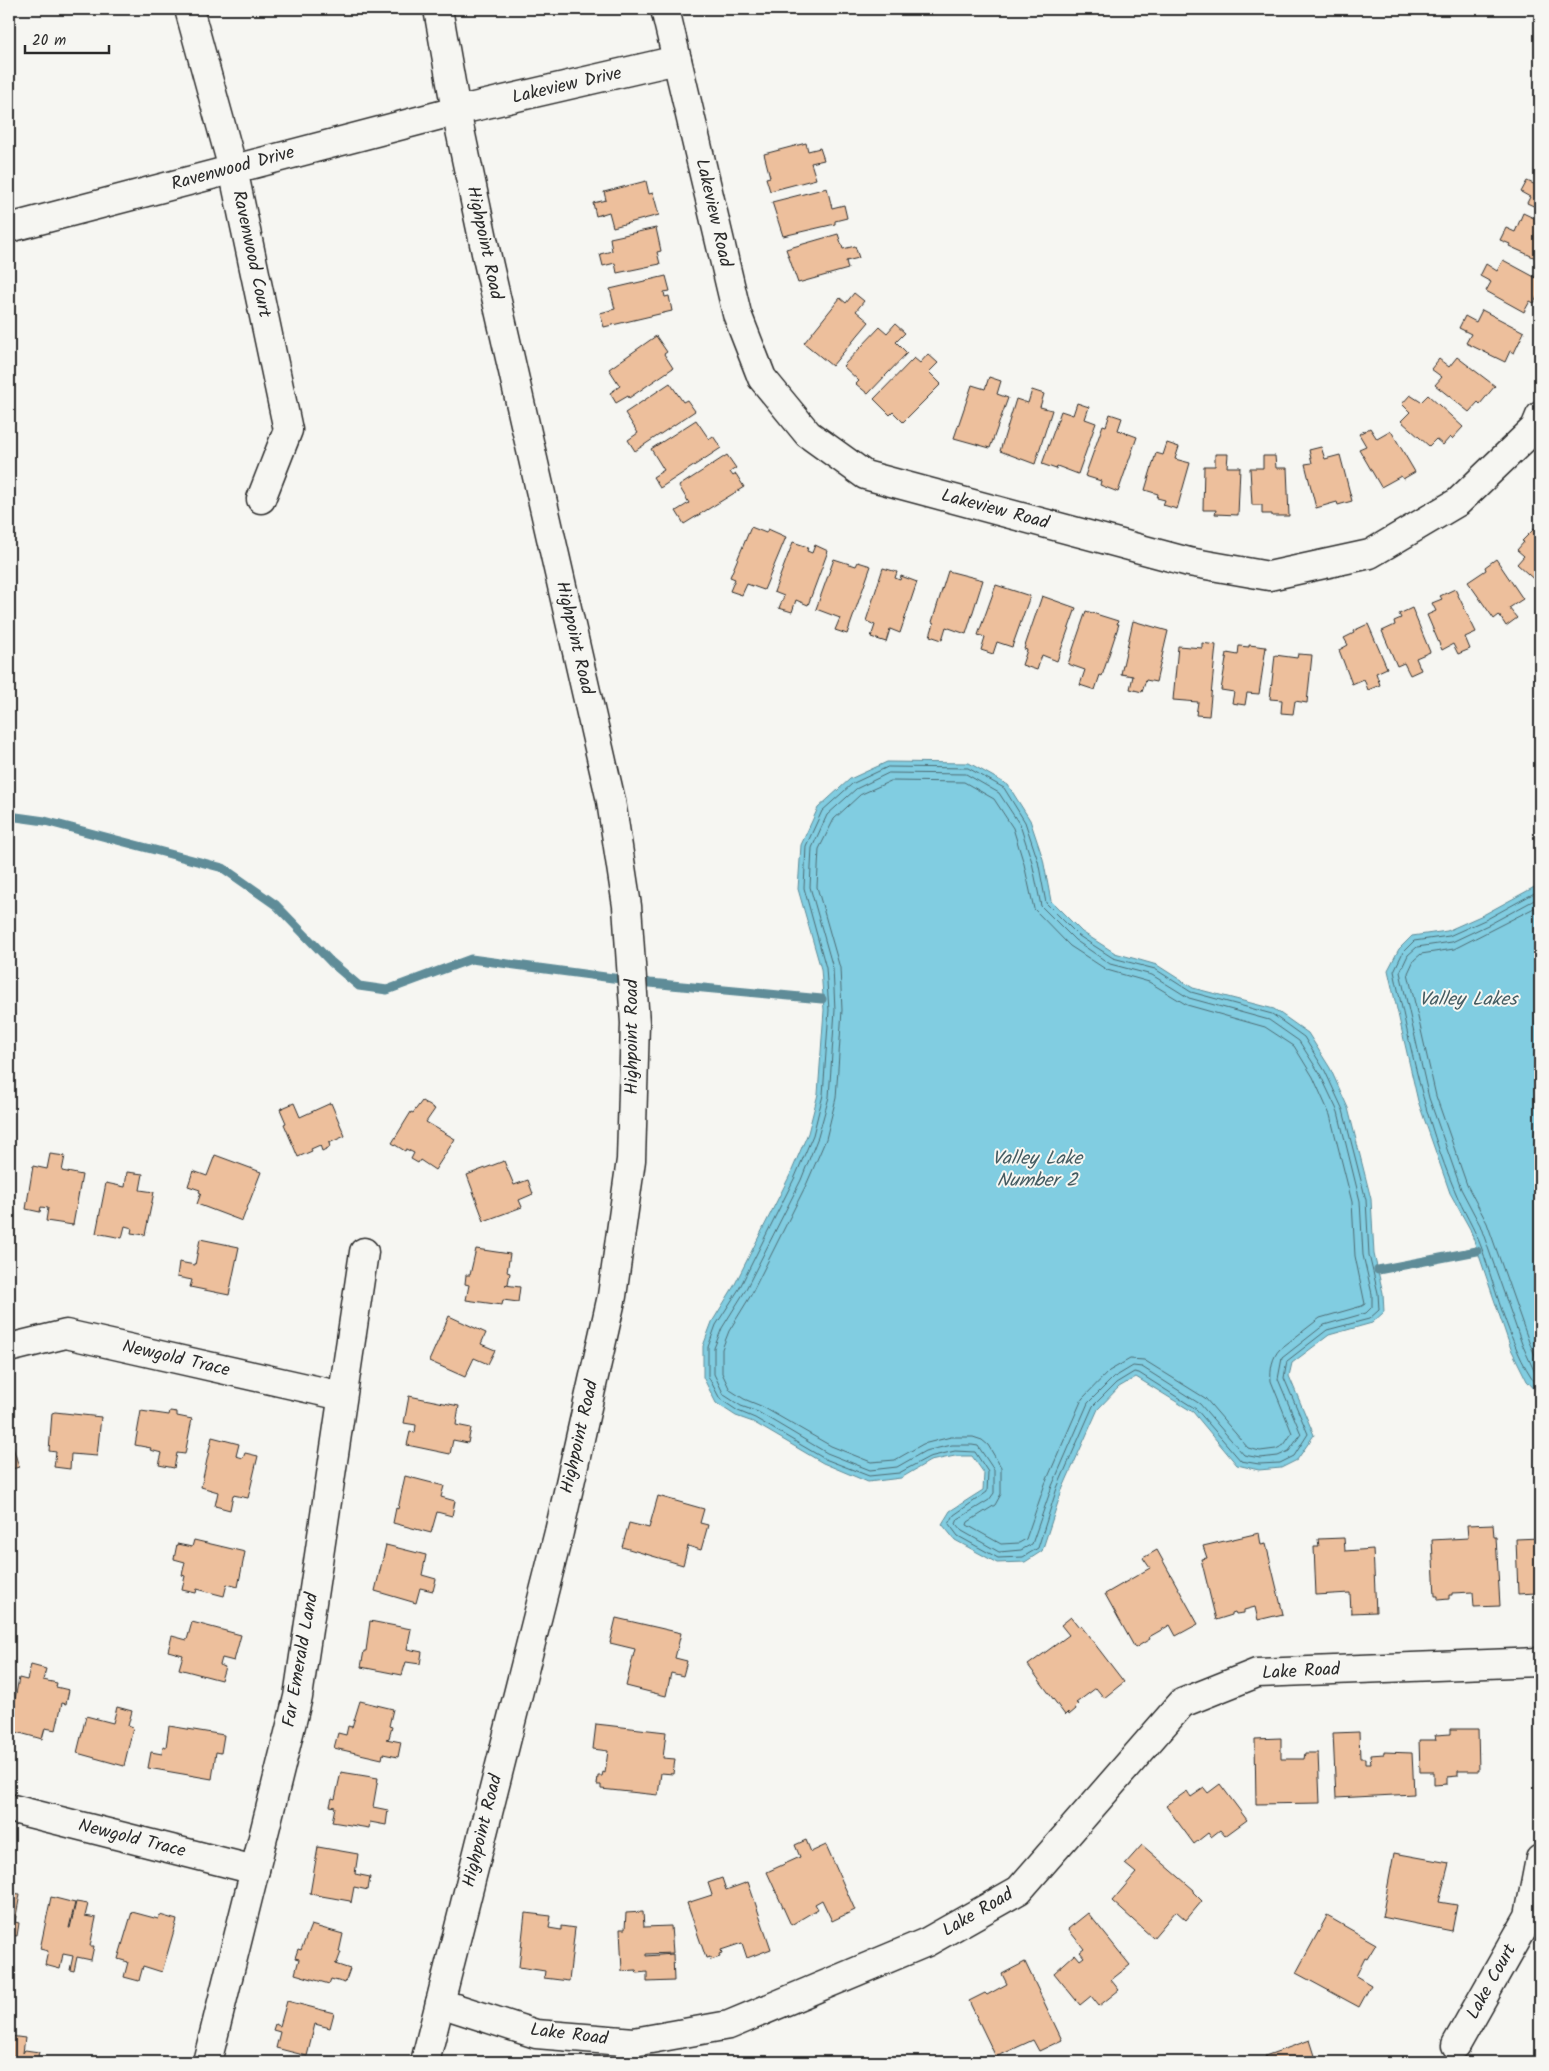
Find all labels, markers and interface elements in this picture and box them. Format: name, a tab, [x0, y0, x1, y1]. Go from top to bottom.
scale bar	[25, 22, 109, 54]
text: 20 m	[32, 29, 66, 53]
street label: Lakeview Drive	[509, 59, 625, 113]
street label: Ravenwood Drive	[168, 139, 298, 199]
street label: Lakeview Road	[686, 156, 740, 271]
street label: Highpoint Road	[458, 184, 510, 303]
street label: Ravenwood Court	[223, 188, 279, 321]
street label: Lakeview Road	[938, 482, 1053, 539]
street label: Highpoint Road	[547, 578, 601, 698]
street label: Highpoint Road	[618, 978, 647, 1095]
water label: Valley Lakes	[1419, 985, 1519, 1015]
water label: Valley Lake Number 2	[992, 1144, 1085, 1196]
street label: Newgold Trace	[119, 1333, 233, 1385]
street label: Highpoint Road	[553, 1377, 607, 1497]
street label: Far Emerald Land	[275, 1590, 327, 1729]
street label: Lake Road	[1261, 1655, 1342, 1689]
street label: Highpoint Road	[455, 1770, 511, 1891]
street label: Newgold Trace	[75, 1812, 189, 1866]
street label: Lake Road	[937, 1880, 1020, 1945]
street label: Lake Court	[1459, 1938, 1525, 2025]
street label: Lake Road	[528, 2016, 611, 2054]

